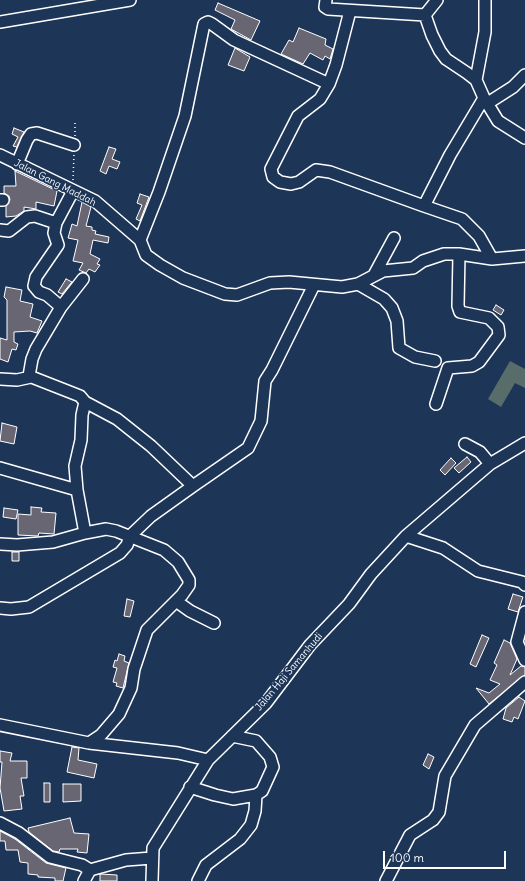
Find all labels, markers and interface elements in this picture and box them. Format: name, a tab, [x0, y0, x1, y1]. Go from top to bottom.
street label: Jalan Gang Maddah	[12, 157, 98, 209]
street label: Jalan Haji Samanhudi	[253, 631, 325, 713]
scale bar	[385, 843, 508, 869]
text: 100 m	[390, 850, 424, 865]

